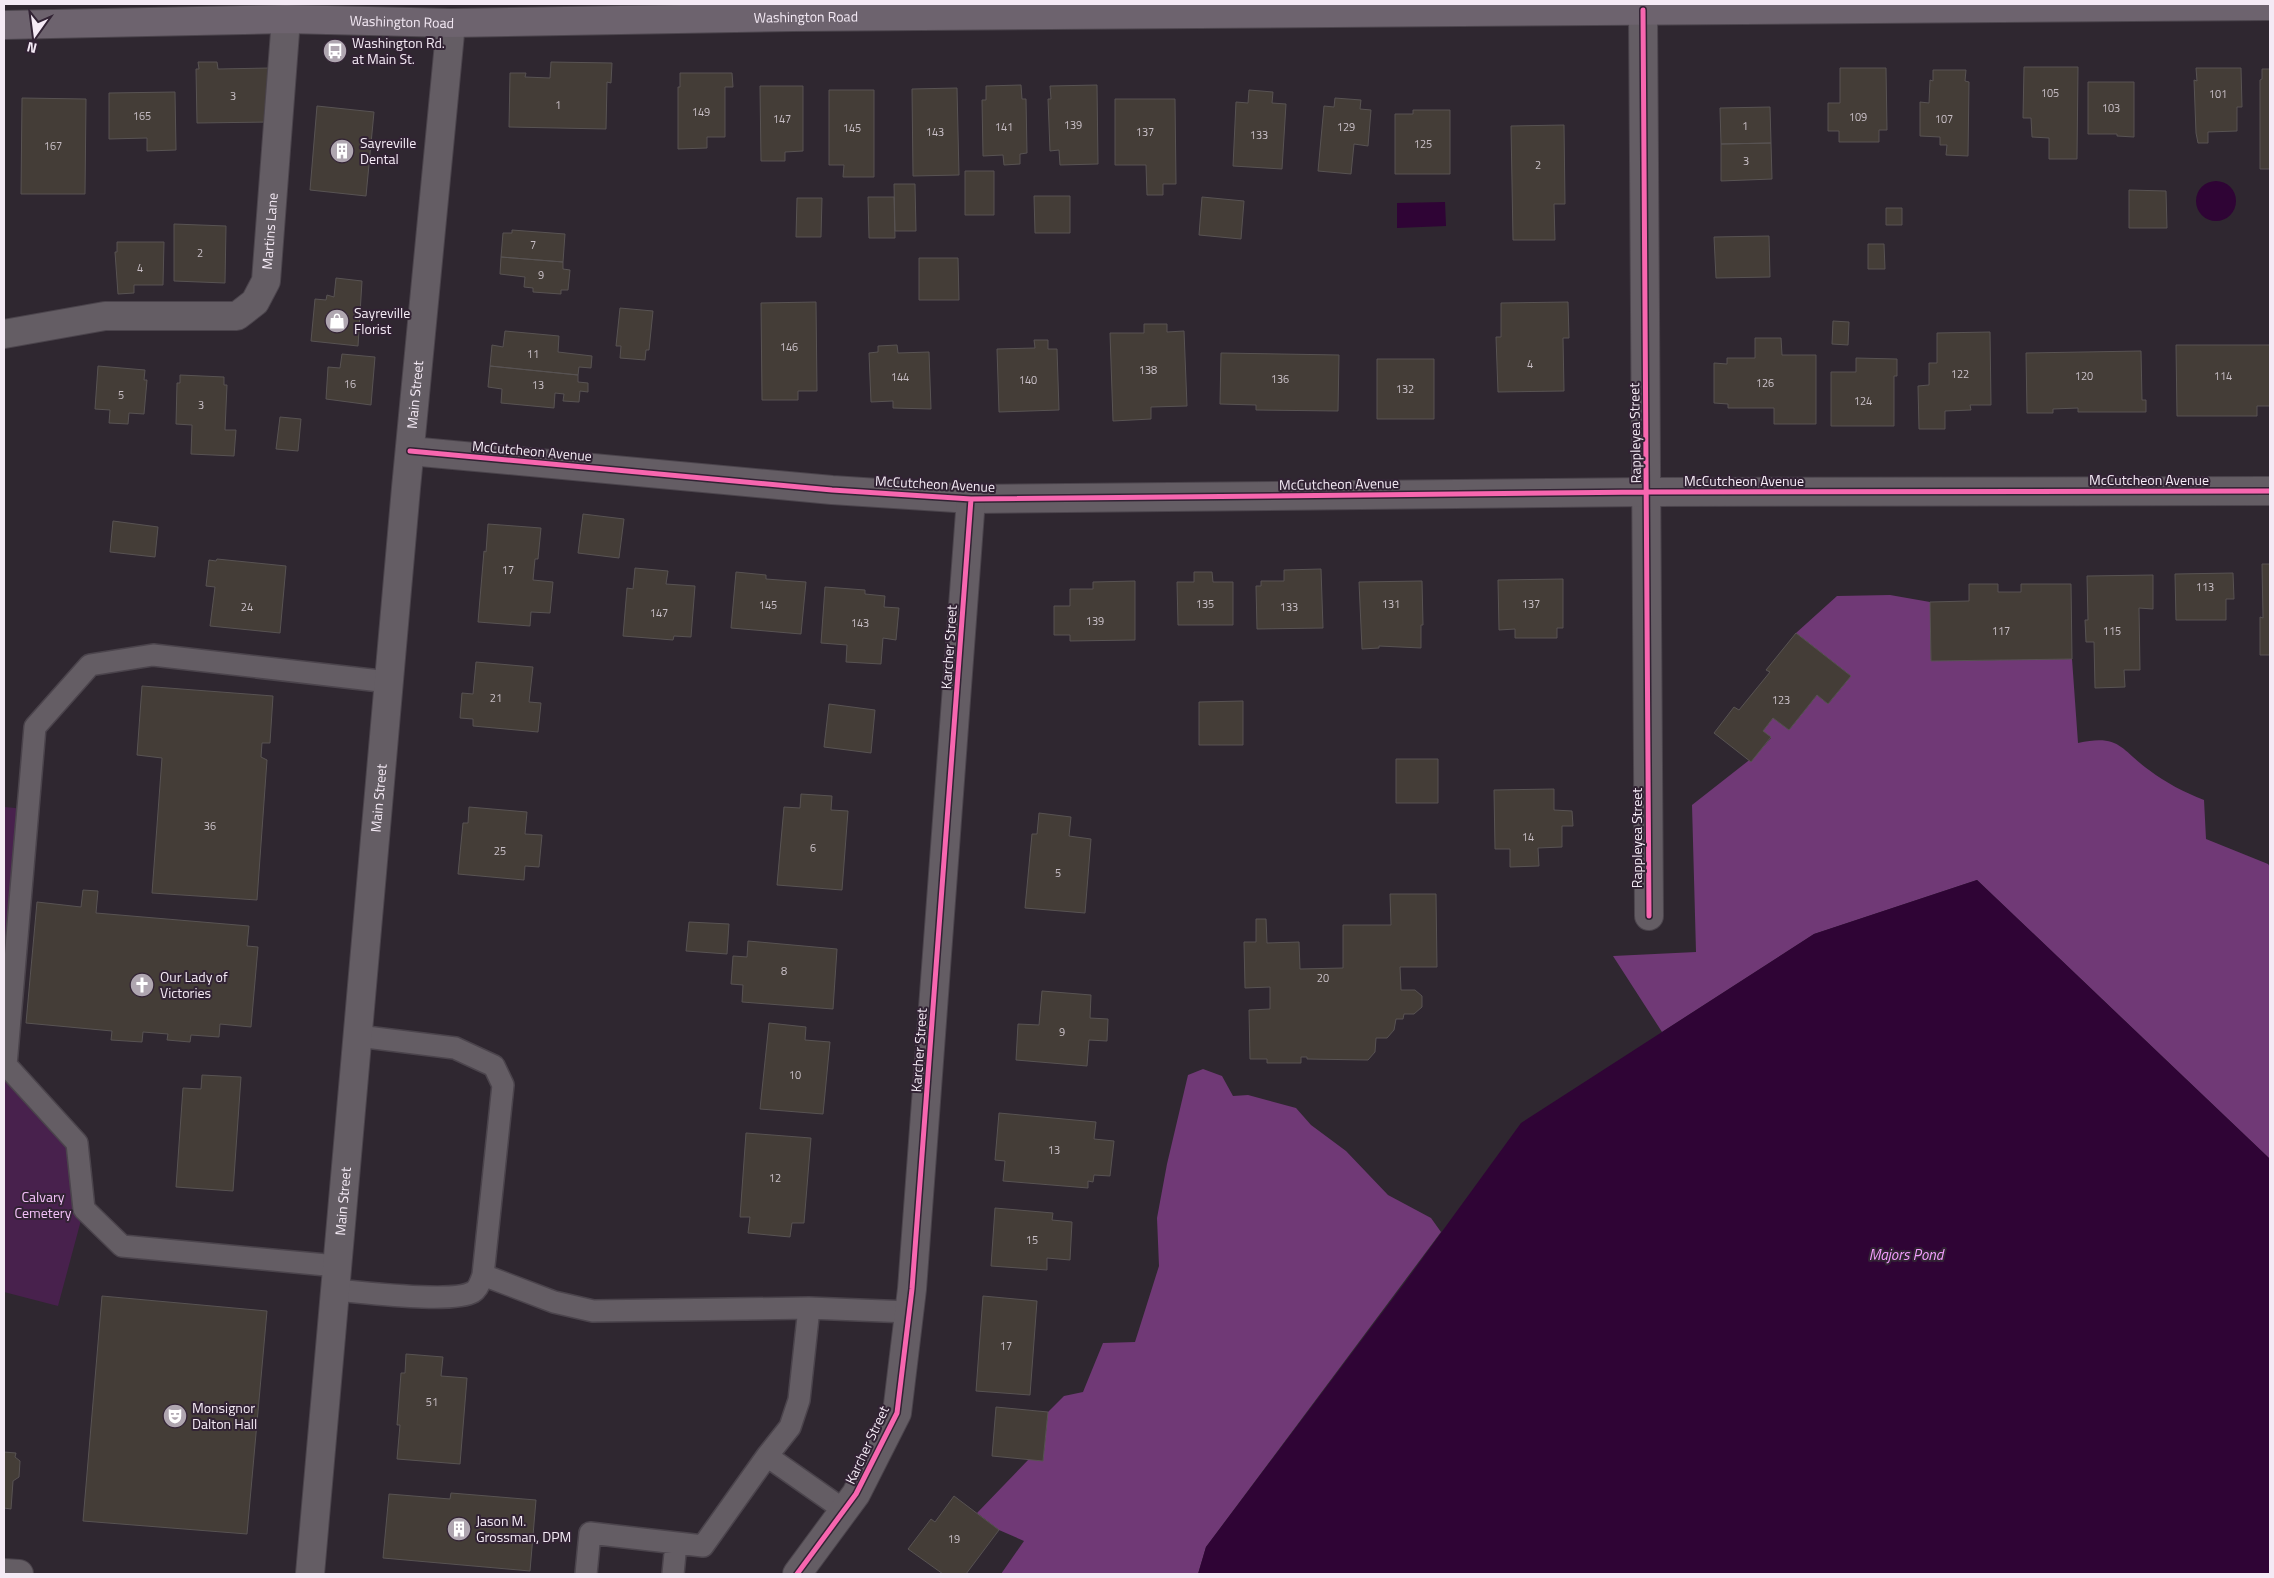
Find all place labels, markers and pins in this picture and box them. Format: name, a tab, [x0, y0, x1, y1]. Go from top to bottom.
place label: Washington Rd. at Main St.	[352, 32, 445, 69]
bus stop icon: Washington Rd. at Main St.	[322, 38, 348, 64]
place label: Sayreville Dental	[360, 132, 416, 169]
building icon: Sayreville Dental	[329, 138, 355, 164]
place label: Sayreville Florist	[354, 302, 410, 339]
shop icon: Sayreville Florist	[324, 308, 350, 334]
place label: Our Lady of Victories	[160, 966, 228, 1003]
church icon: Our Lady of Victories	[129, 972, 155, 998]
place label: Monsignor Dalton Hall	[192, 1397, 257, 1434]
theatre icon: Monsignor Dalton Hall	[162, 1403, 188, 1429]
place label: Jason M. Grossman, DPM	[476, 1510, 571, 1547]
building icon: Jason M. Grossman, DPM	[446, 1516, 472, 1542]

